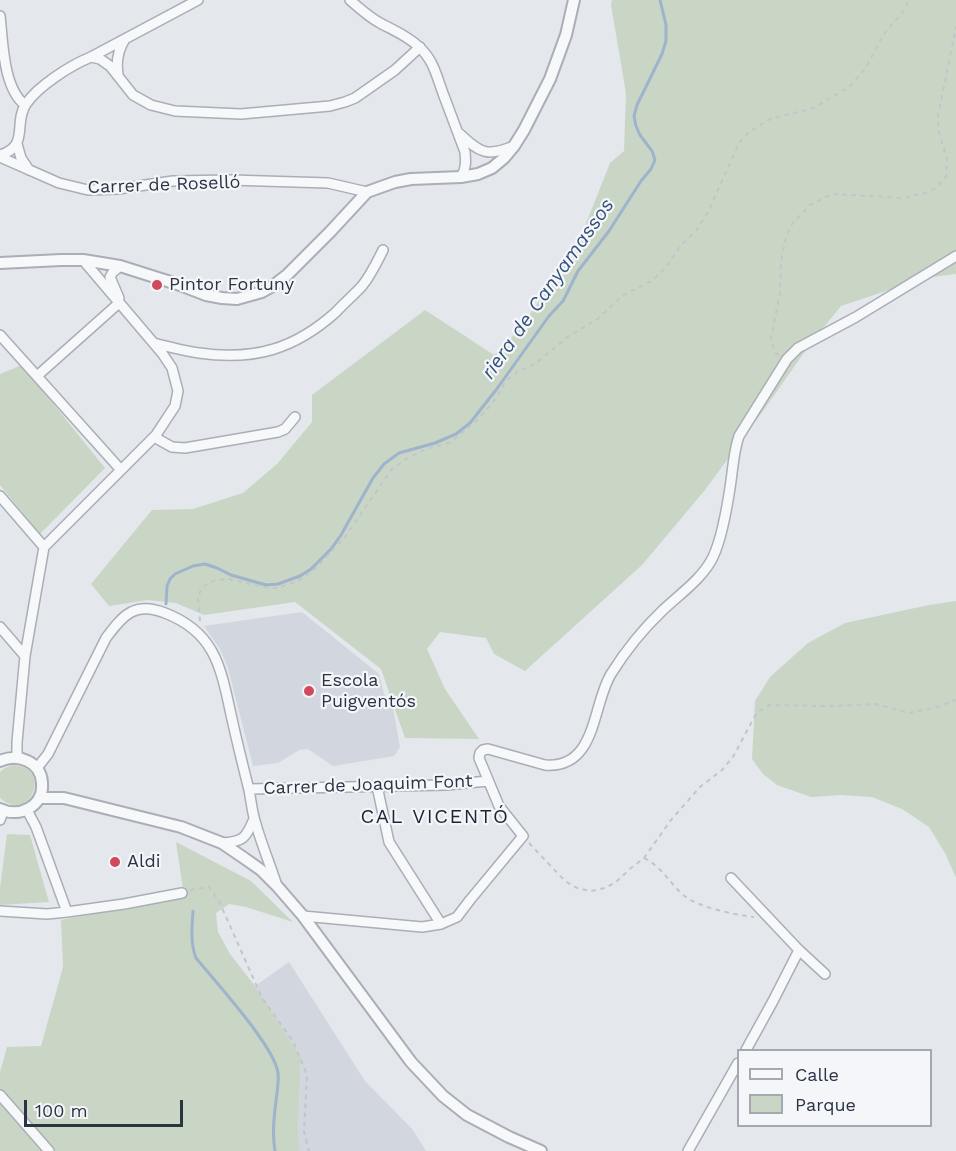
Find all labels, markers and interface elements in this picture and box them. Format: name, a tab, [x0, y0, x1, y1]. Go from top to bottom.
street label: Carrer de Roselló	[87, 172, 241, 198]
water label: riera de Canyamassos	[477, 194, 619, 384]
place label: Pintor Fortuny	[169, 274, 294, 296]
marker: Pintor Fortuny	[150, 278, 164, 292]
place label: Escola Puigventós	[321, 670, 416, 712]
marker: Escola Puigventós	[302, 684, 316, 698]
street label: Carrer de Joaquim Font	[263, 771, 473, 799]
district label: CAL VICENTÓ	[361, 805, 509, 829]
place label: Aldi	[127, 851, 160, 873]
marker: Aldi	[108, 855, 122, 869]
legend	[737, 1049, 932, 1127]
text: Calle	[795, 1064, 839, 1085]
scale bar	[27, 1088, 186, 1126]
text: Parque	[795, 1094, 856, 1115]
text: 100 m	[35, 1100, 88, 1121]

